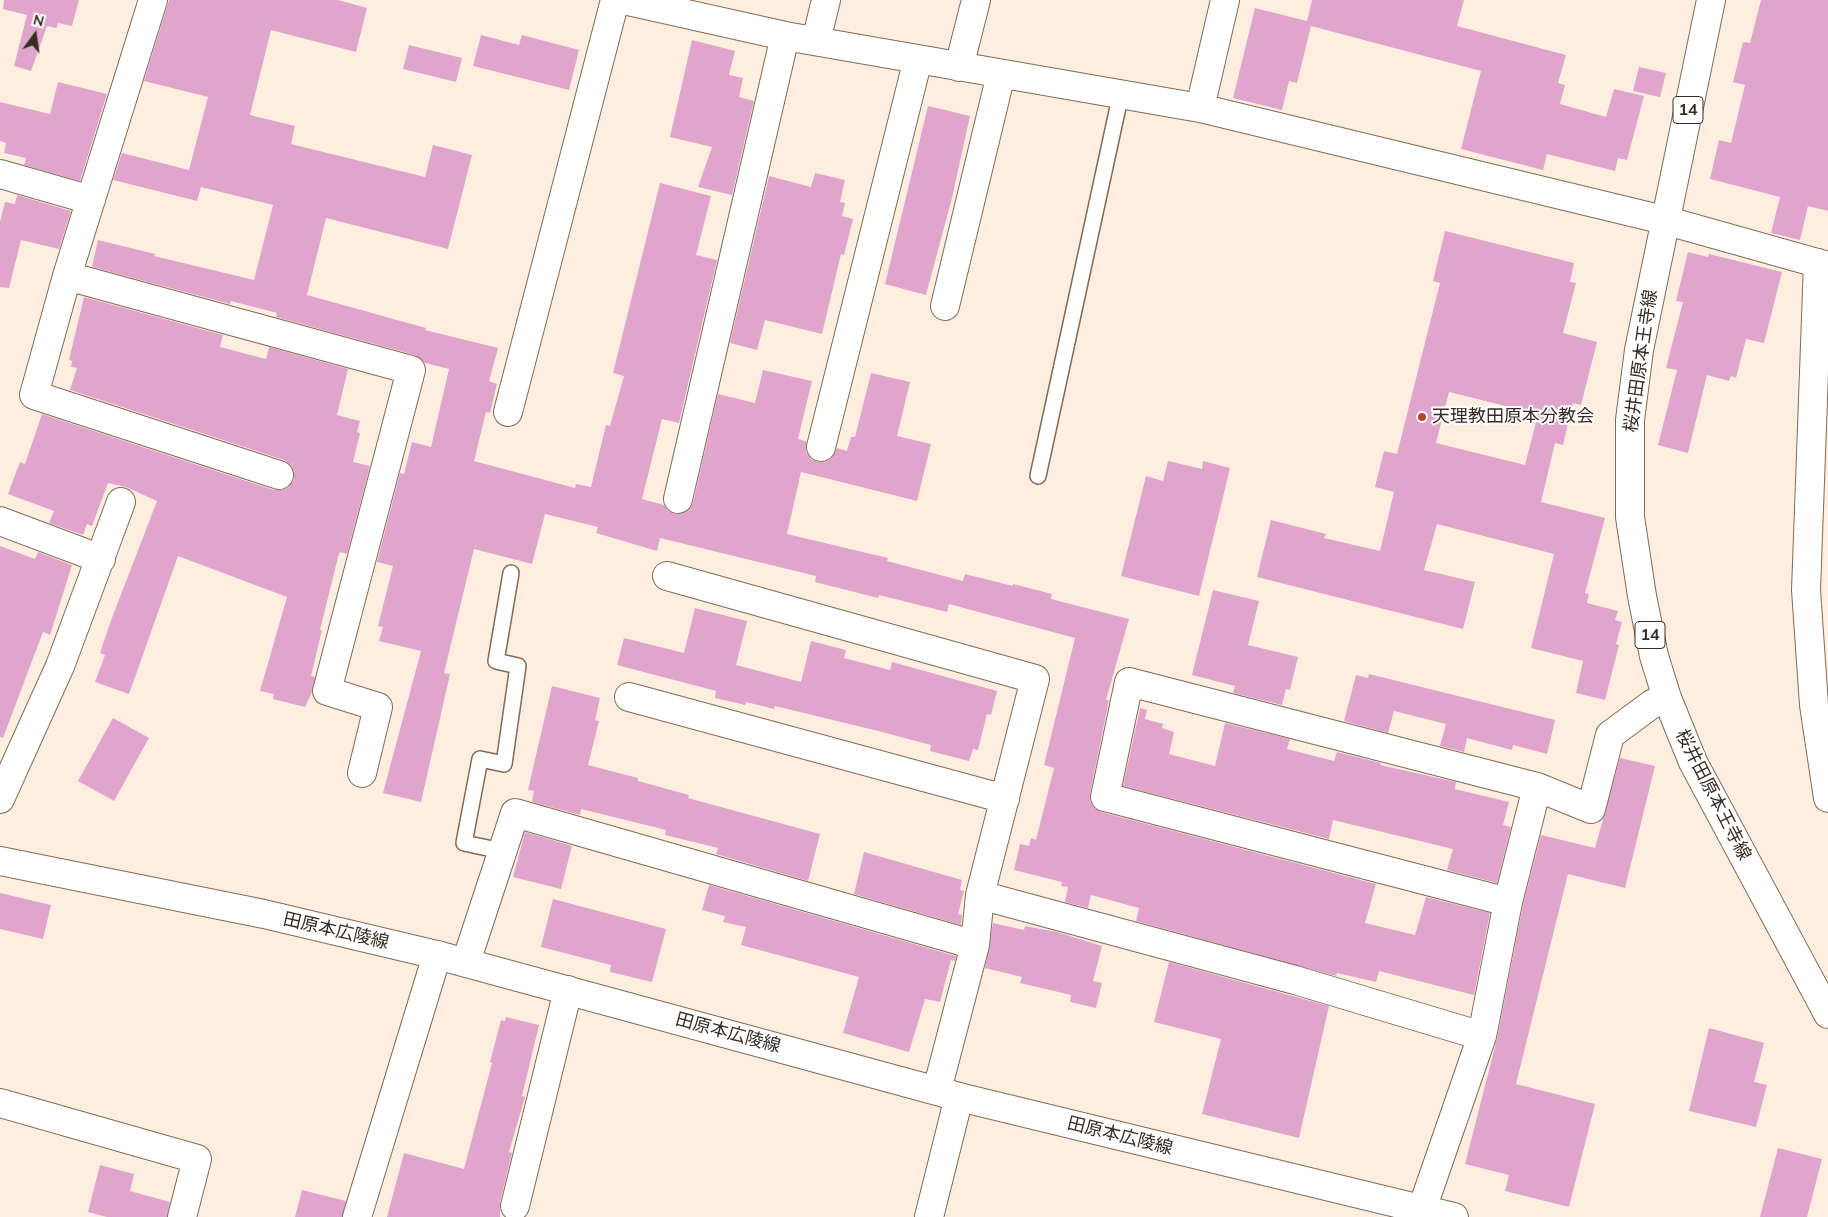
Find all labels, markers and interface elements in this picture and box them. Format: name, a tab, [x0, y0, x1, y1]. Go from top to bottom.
north arrow	[10, 10, 60, 60]
text: N	[31, 10, 46, 30]
road number: 14	[1673, 96, 1703, 124]
street label: 桜井田原本王寺線	[1620, 288, 1662, 434]
place label: 天理教田原本分教会	[1432, 406, 1594, 428]
marker: 天理教田原本分教会	[1416, 411, 1428, 423]
road number: 14	[1635, 622, 1665, 648]
street label: 桜井田原本王寺線	[1671, 726, 1755, 864]
street label: 田原本広陵線	[281, 908, 391, 954]
street label: 田原本広陵線	[673, 1009, 783, 1057]
street label: 田原本広陵線	[1065, 1112, 1175, 1160]

